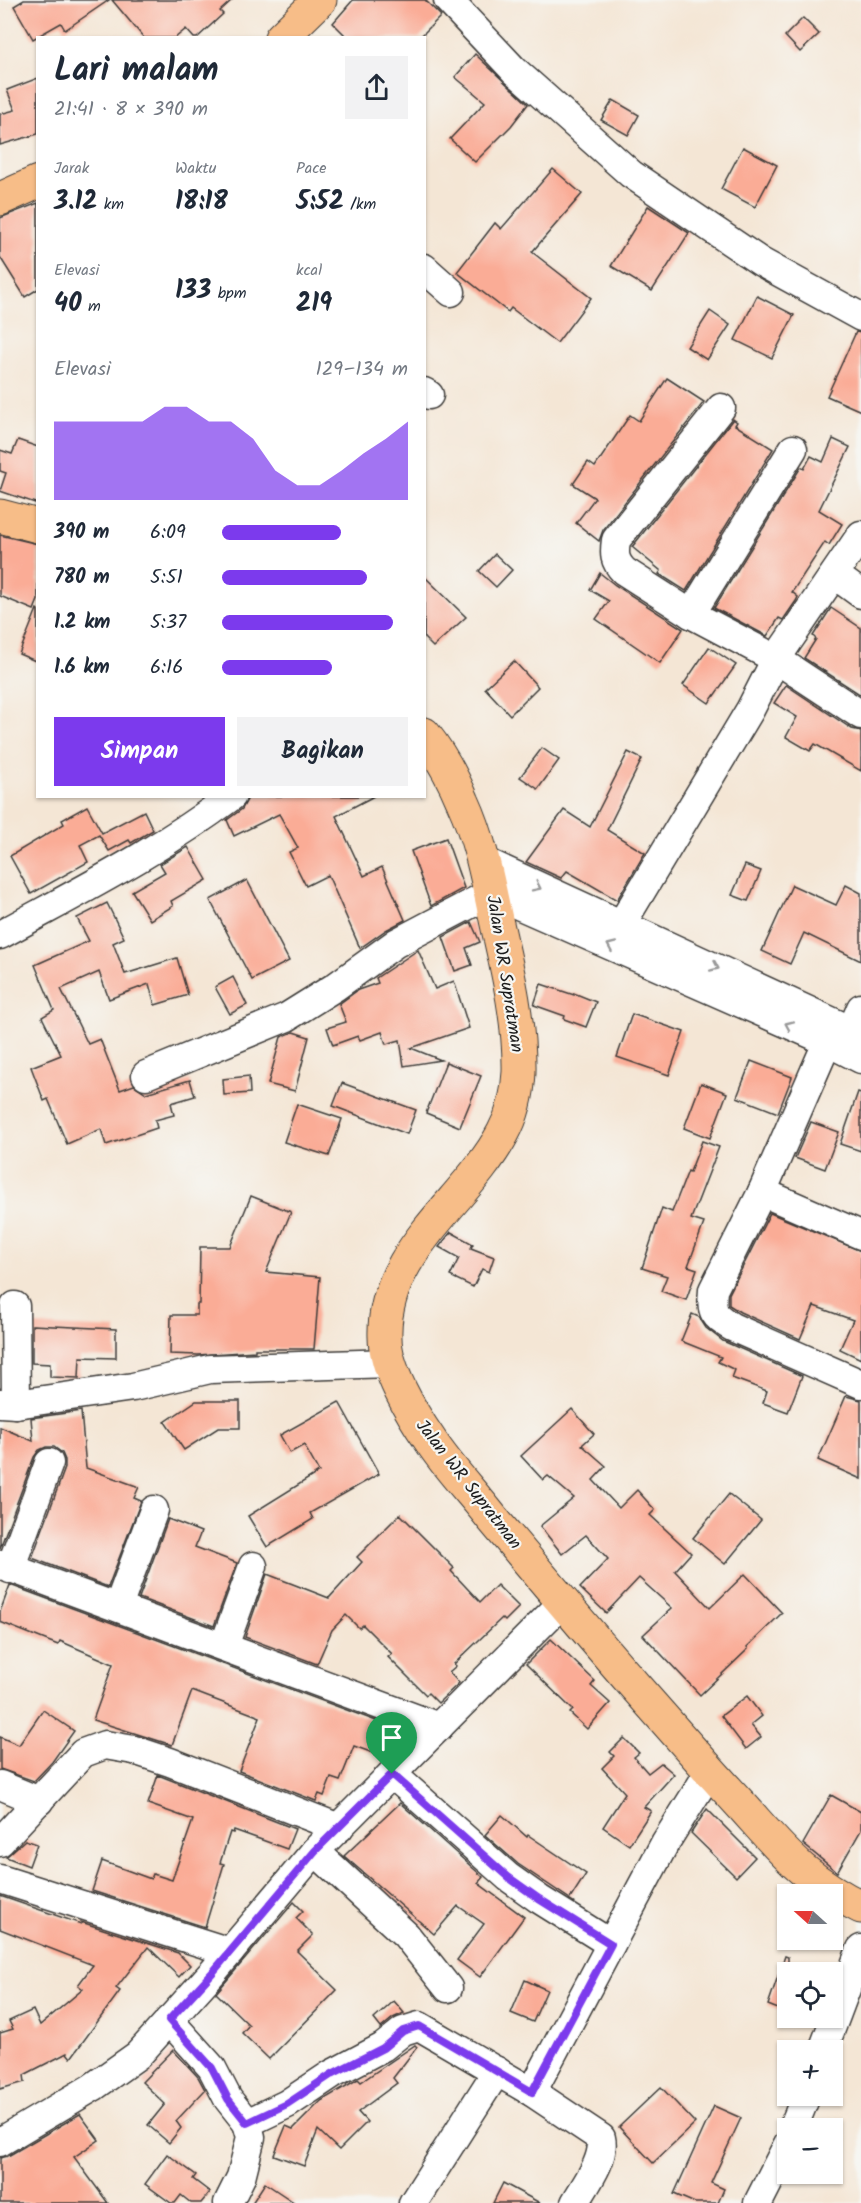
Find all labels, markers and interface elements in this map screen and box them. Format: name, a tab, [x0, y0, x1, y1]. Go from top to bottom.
text: Lari malam	[54, 45, 219, 98]
button: share	[345, 56, 408, 119]
text: 21:41 · 8 × 390 m	[54, 94, 208, 126]
text: Jarak	[54, 156, 89, 181]
text: Waktu	[175, 156, 216, 181]
text: Pace	[296, 156, 327, 181]
text: 3.12	[54, 181, 97, 223]
text: 18:18	[175, 181, 228, 223]
text: 5:52	[296, 181, 344, 223]
text: km	[97, 192, 124, 217]
text: /km	[344, 192, 376, 217]
text: Elevasi	[54, 258, 99, 283]
text: kcal	[296, 258, 322, 283]
text: 133	[175, 270, 211, 312]
text: bpm	[211, 281, 247, 306]
text: 40	[54, 283, 82, 325]
text: 219	[296, 283, 332, 325]
text: m	[82, 294, 101, 319]
text: Elevasi	[54, 354, 111, 386]
text: 129–134 m	[315, 354, 408, 386]
text: 390 m	[54, 517, 109, 549]
text: 6:09	[150, 517, 186, 549]
text: 780 m	[54, 562, 110, 594]
text: 5:51	[150, 562, 183, 594]
text: 1.2 km	[54, 607, 110, 639]
text: 5:37	[150, 607, 186, 639]
text: 1.6 km	[54, 652, 110, 684]
text: 6:16	[150, 652, 183, 684]
button: Simpan	[54, 717, 225, 786]
button: Bagikan	[237, 717, 408, 786]
one-way arrow	[530, 879, 541, 891]
street label: Jalan WR Supratman	[477, 893, 531, 1055]
one-way arrow	[606, 941, 617, 953]
one-way arrow	[708, 960, 719, 972]
one-way arrow	[785, 1020, 796, 1032]
street label: Jalan WR Supratman	[408, 1413, 528, 1557]
pin	[366, 1712, 417, 1774]
icon: arrive	[375, 1721, 408, 1754]
north arrow	[777, 1884, 843, 1950]
map controls	[777, 1884, 843, 2184]
button: locate	[777, 1962, 843, 2028]
button: +	[777, 2040, 843, 2106]
button: −	[777, 2118, 843, 2184]

